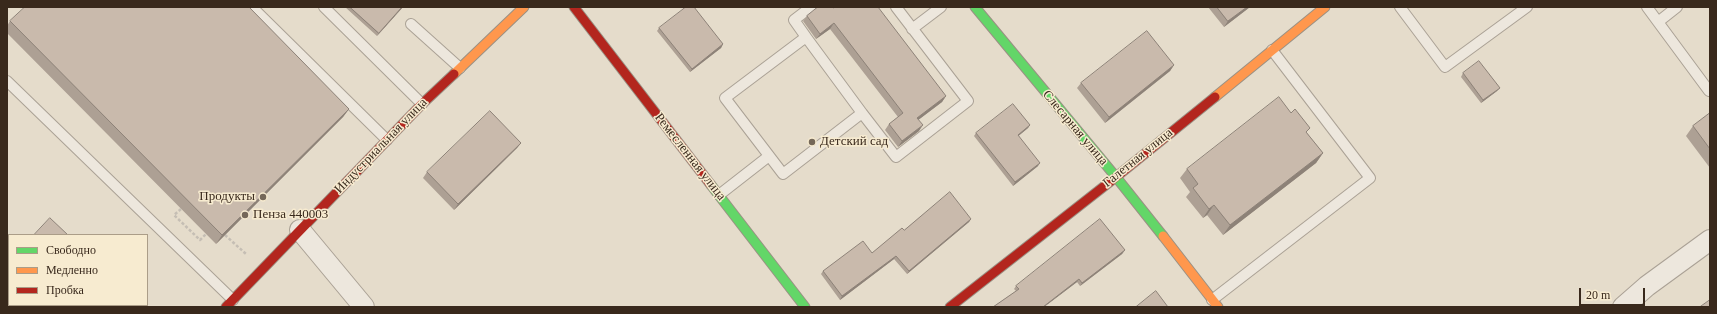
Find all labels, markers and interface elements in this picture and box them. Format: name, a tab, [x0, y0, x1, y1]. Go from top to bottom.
street label: Слесарная улица	[1039, 87, 1111, 169]
street label: Индустриальная улица	[331, 95, 431, 197]
street label: Ремесленная улица	[651, 110, 729, 204]
street label: Галетная улица	[1100, 125, 1176, 191]
place label: Детский сад	[820, 134, 888, 150]
marker: Детский сад	[807, 137, 817, 147]
place label: Продукты	[199, 189, 255, 205]
marker: Продукты	[258, 192, 268, 202]
place label: Пенза 440003	[253, 207, 328, 223]
marker: Пенза 440003	[240, 210, 250, 220]
legend	[8, 234, 148, 306]
text: Свободно	[46, 243, 96, 257]
text: Медленно	[46, 263, 98, 277]
scale bar	[1581, 280, 1647, 306]
text: Пробка	[46, 283, 84, 297]
text: 20 m	[1586, 288, 1610, 302]

